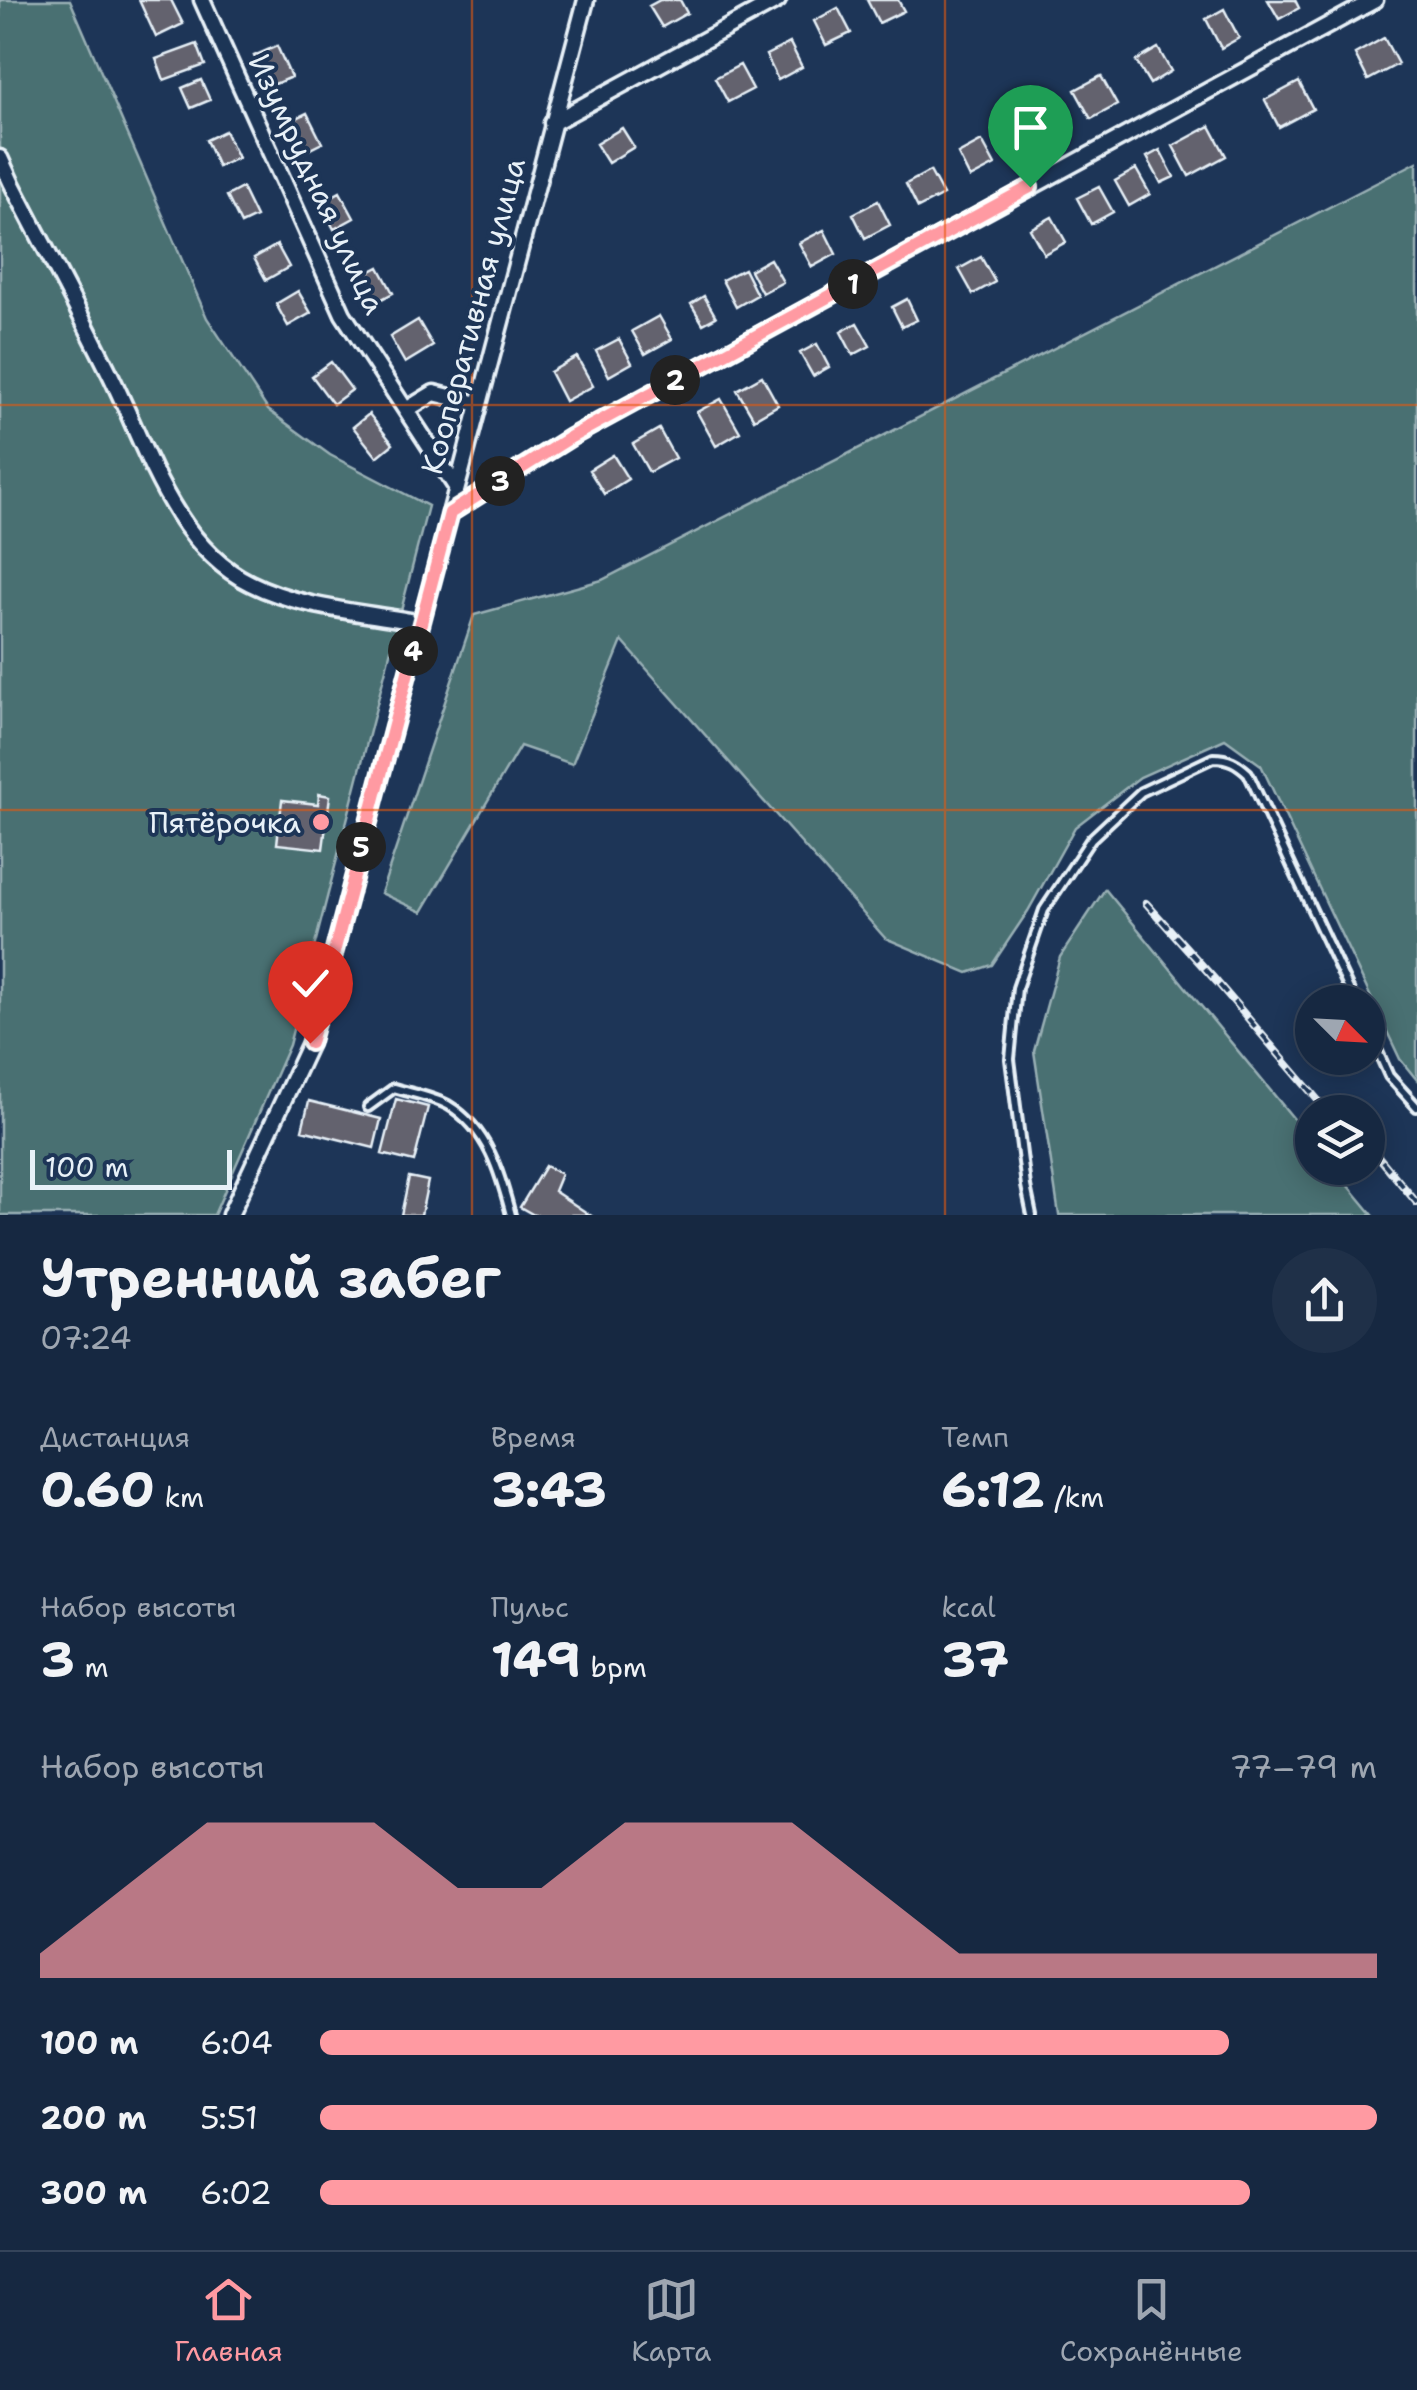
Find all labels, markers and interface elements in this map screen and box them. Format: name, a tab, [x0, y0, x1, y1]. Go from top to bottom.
street label: Изумрудная улица	[239, 47, 396, 321]
pin	[988, 85, 1073, 188]
icon: arrive	[1003, 100, 1058, 155]
street label: Кооперативная улица	[411, 153, 535, 479]
pin: 1	[828, 259, 878, 309]
text: 1	[847, 265, 859, 303]
pin: 2	[650, 355, 700, 405]
text: 2	[665, 361, 685, 399]
pin: 3	[475, 456, 525, 506]
text: 3	[490, 462, 510, 500]
pin: 4	[388, 626, 438, 676]
text: 4	[403, 632, 423, 670]
place label: Пятёрочка	[149, 802, 301, 843]
marker: Пятёрочка	[310, 811, 332, 833]
pin: 5	[336, 822, 386, 872]
text: 5	[352, 828, 370, 866]
pin	[268, 941, 353, 1044]
icon: check	[283, 956, 338, 1011]
north arrow	[1295, 985, 1385, 1075]
map controls	[1295, 985, 1385, 1185]
button: layers	[1295, 1095, 1385, 1185]
scale bar	[30, 1145, 232, 1190]
text: 100 m	[45, 1148, 129, 1186]
text: Утренний забег	[40, 1241, 501, 1315]
button: share	[1272, 1248, 1377, 1353]
text: 07:24	[40, 1316, 132, 1359]
text: Дистанция	[40, 1418, 190, 1456]
text: Время	[491, 1418, 576, 1456]
text: Темп	[941, 1418, 1009, 1456]
text: 0.60	[40, 1456, 155, 1523]
text: 3:43	[491, 1456, 607, 1523]
text: 6:12	[941, 1456, 1045, 1523]
text: km	[155, 1478, 204, 1516]
text: /km	[1045, 1478, 1104, 1516]
text: Набор высоты	[40, 1588, 236, 1626]
text: Пульс	[491, 1588, 569, 1626]
text: kcal	[941, 1588, 996, 1626]
text: 3	[40, 1626, 75, 1693]
text: 149	[491, 1626, 581, 1693]
text: 37	[941, 1626, 1009, 1693]
text: m	[75, 1648, 109, 1686]
text: bpm	[581, 1648, 647, 1686]
text: Набор высоты	[40, 1745, 265, 1788]
text: 77–79 m	[1230, 1745, 1377, 1788]
text: 100 m	[40, 2021, 139, 2064]
text: 6:04	[200, 2021, 273, 2064]
text: 200 m	[40, 2096, 147, 2139]
text: 5:51	[200, 2096, 258, 2139]
text: 300 m	[40, 2171, 147, 2214]
text: 6:02	[200, 2171, 272, 2214]
tab: Главная	[174, 2272, 283, 2370]
tab: Карта	[631, 2272, 711, 2370]
tab: Сохранённые	[1060, 2272, 1243, 2370]

